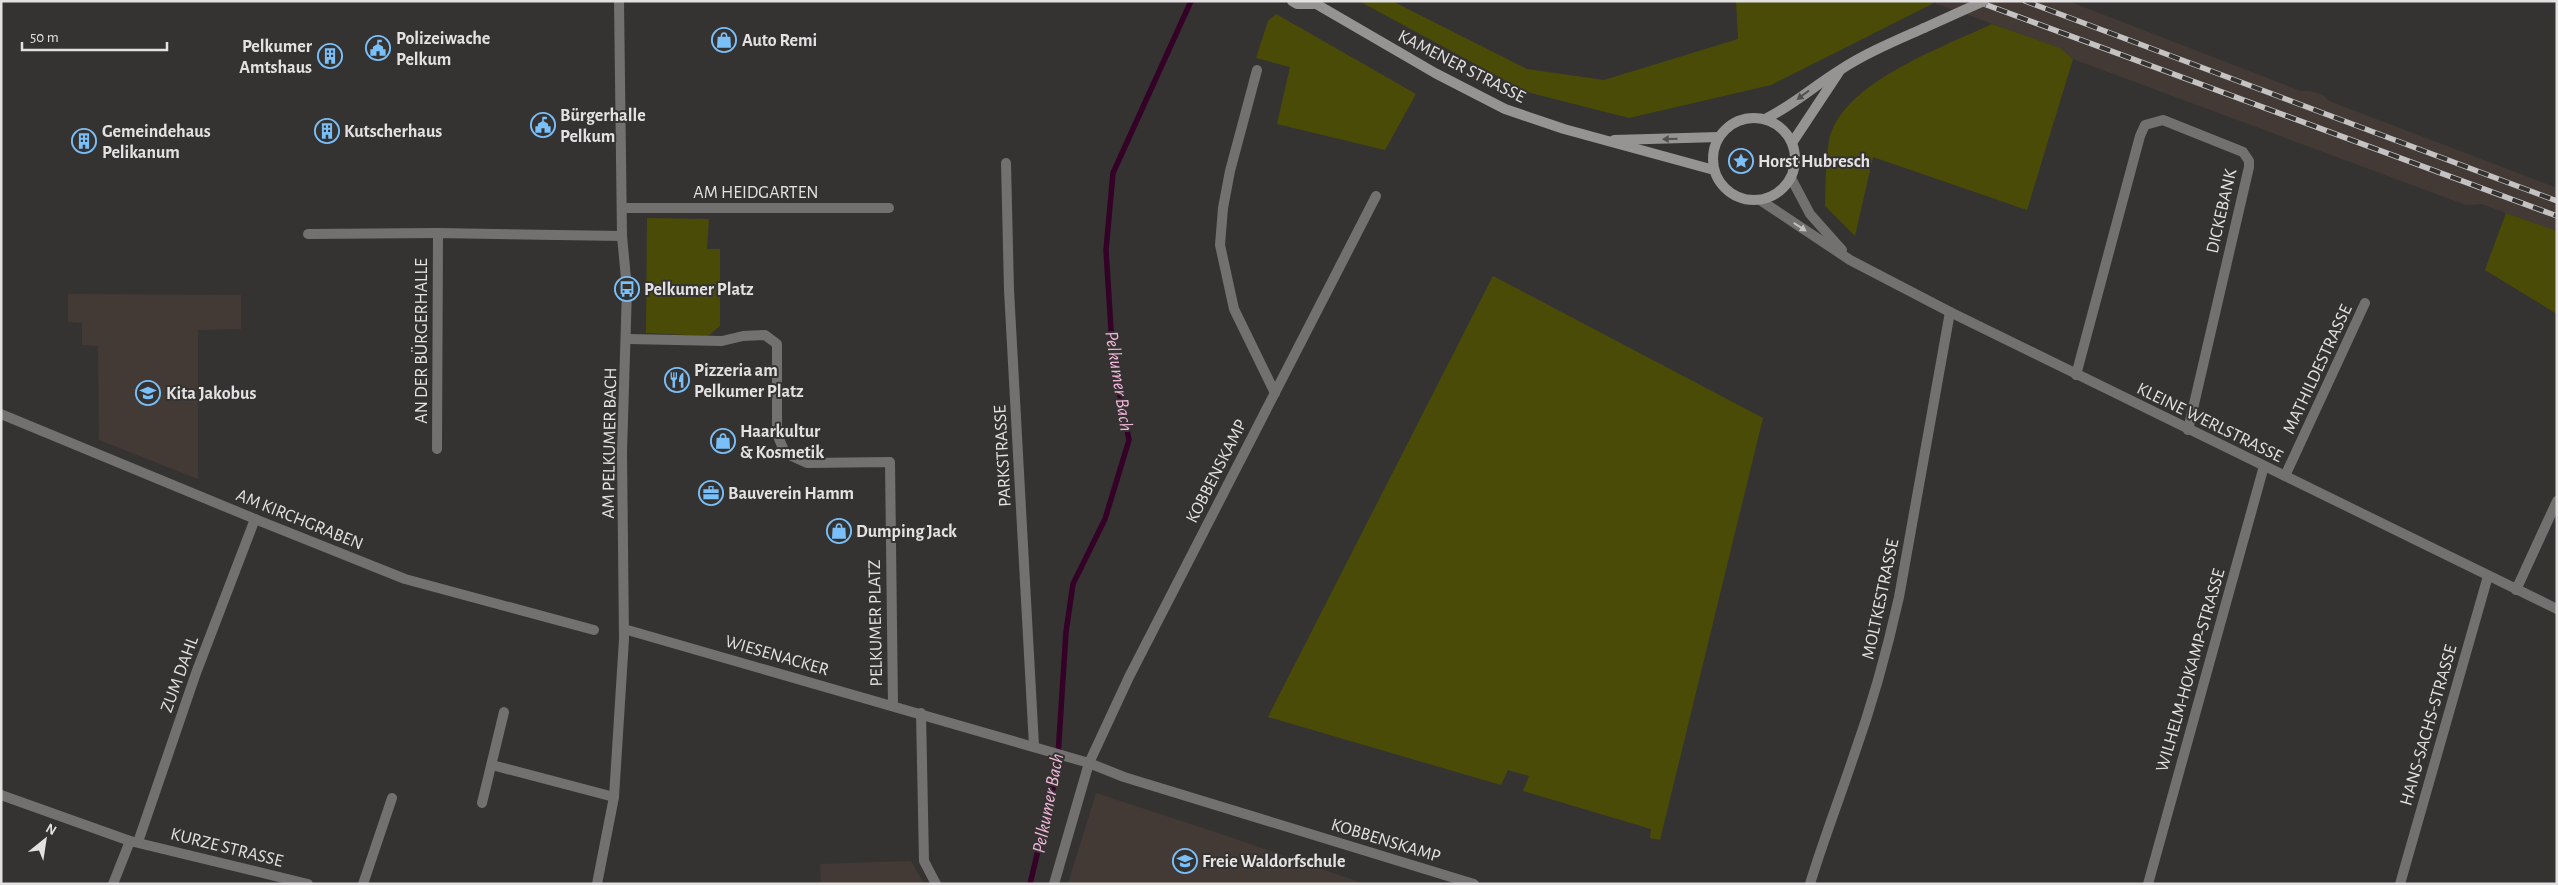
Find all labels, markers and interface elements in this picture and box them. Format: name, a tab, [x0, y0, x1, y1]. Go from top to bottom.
scale bar	[22, 20, 168, 52]
shop icon: Auto Remi	[711, 27, 737, 53]
street label: KAMENER STRASSE	[1395, 27, 1528, 107]
text: 50 m	[30, 30, 59, 45]
place label: Polizeiwache Pelkum	[396, 30, 490, 69]
place label: Auto Remi	[742, 32, 817, 50]
public building icon: Polizeiwache Pelkum	[365, 35, 391, 61]
place label: Pelkumer Amtshaus	[239, 38, 313, 77]
building icon: Pelkumer Amtshaus	[317, 43, 343, 69]
one-way arrow	[1797, 89, 1810, 100]
place label: Bürgerhalle Pelkum	[560, 107, 646, 146]
public building icon: Bürgerhalle Pelkum	[530, 112, 556, 138]
building icon: Kutscherhaus	[314, 118, 340, 144]
place label: Gemeindehaus Pelikanum	[102, 123, 211, 162]
place label: Kutscherhaus	[344, 123, 442, 141]
building icon: Gemeindehaus Pelikanum	[71, 128, 97, 154]
one-way arrow	[1662, 135, 1678, 143]
place icon: Horst Hubresch	[1728, 148, 1754, 174]
place label: Horst Hubresch	[1758, 153, 1870, 171]
street label: DICKEBANK	[2204, 167, 2240, 255]
street label: AM HEIDGARTEN	[693, 184, 819, 202]
one-way arrow	[1793, 223, 1807, 232]
street label: AN DER BÜRGERHALLE	[411, 258, 431, 424]
bus stop icon: Pelkumer Platz	[614, 276, 640, 302]
place label: Pelkumer Platz	[644, 281, 754, 299]
street label: MATHILDESTRASSE	[2280, 302, 2356, 437]
water label: Pelkumer Bach	[1101, 330, 1136, 433]
place label: Pizzeria am Pelkumer Platz	[694, 362, 804, 401]
street label: AM PELKUMER BACH	[600, 367, 620, 519]
restaurant icon: Pizzeria am Pelkumer Platz	[664, 367, 690, 393]
school or university icon: Kita Jakobus	[135, 380, 161, 406]
street label: KLEINE WERLSTRASSE	[2134, 380, 2286, 466]
place label: Kita Jakobus	[166, 385, 256, 403]
street label: PARKSTRASSE	[991, 404, 1015, 507]
street label: KOBBENSKAMP	[1183, 417, 1251, 526]
place label: Haarkultur & Kosmetik	[740, 423, 824, 462]
shop icon: Haarkultur & Kosmetik	[710, 428, 736, 454]
office icon: Bauverein Hamm	[698, 480, 724, 506]
place label: Bauverein Hamm	[728, 485, 854, 503]
street label: AM KIRCHGRABEN	[234, 486, 366, 554]
shop icon: Dumping Jack	[826, 518, 852, 544]
place label: Dumping Jack	[856, 523, 957, 541]
street label: MOLTKESTRASSE	[1859, 537, 1903, 661]
street label: PELKUMER PLATZ	[866, 559, 886, 687]
street label: WILHELM-HOKAMP-STRASSE	[2153, 567, 2229, 774]
street label: ZUM DAHL	[158, 633, 202, 715]
street label: WIESENACKER	[723, 633, 831, 679]
street label: HANS-SACHS-STRASSE	[2397, 642, 2461, 808]
water label: Pelkumer Bach	[1029, 752, 1067, 855]
north arrow	[20, 815, 70, 865]
street label: KOBBENSKAMP	[1329, 816, 1443, 866]
text: N	[43, 821, 59, 838]
street label: KURZE STRASSE	[169, 825, 285, 871]
school or university icon: Freie Waldorfschule	[1172, 848, 1198, 874]
place label: Freie Waldorfschule	[1202, 853, 1345, 871]

